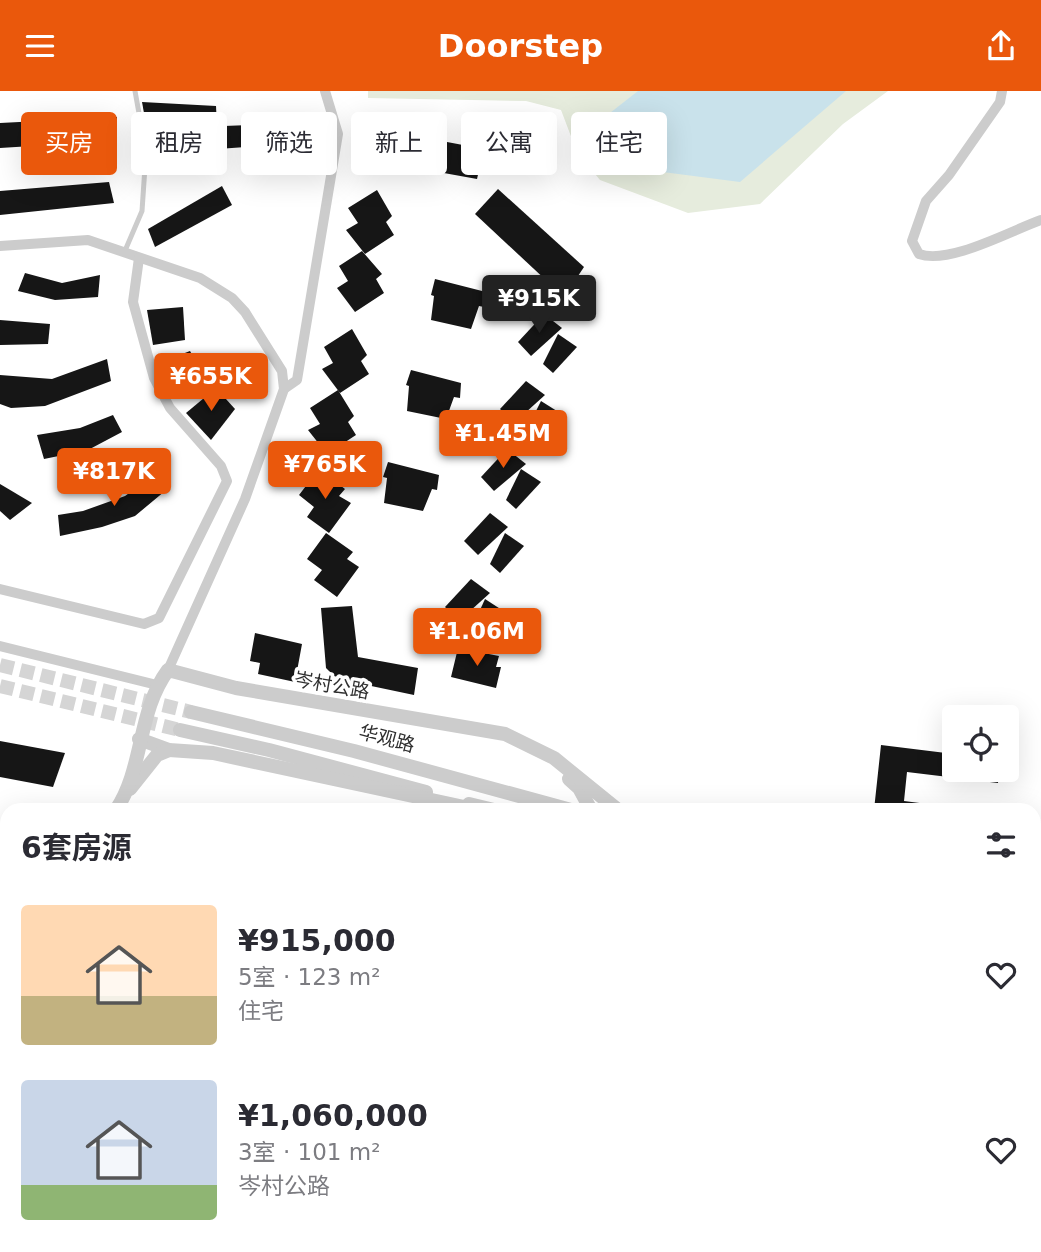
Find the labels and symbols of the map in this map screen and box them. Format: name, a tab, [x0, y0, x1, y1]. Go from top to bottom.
pin: ¥915K	[490, 275, 588, 335]
pin: ¥655K	[162, 353, 260, 413]
pin: ¥1.45M	[446, 411, 560, 470]
pin: ¥765K	[276, 441, 374, 501]
pin: ¥817K	[65, 449, 163, 508]
pin: ¥1.06M	[420, 609, 534, 668]
street label: 岑村公路	[293, 668, 371, 702]
street label: 华观路	[357, 720, 417, 756]

